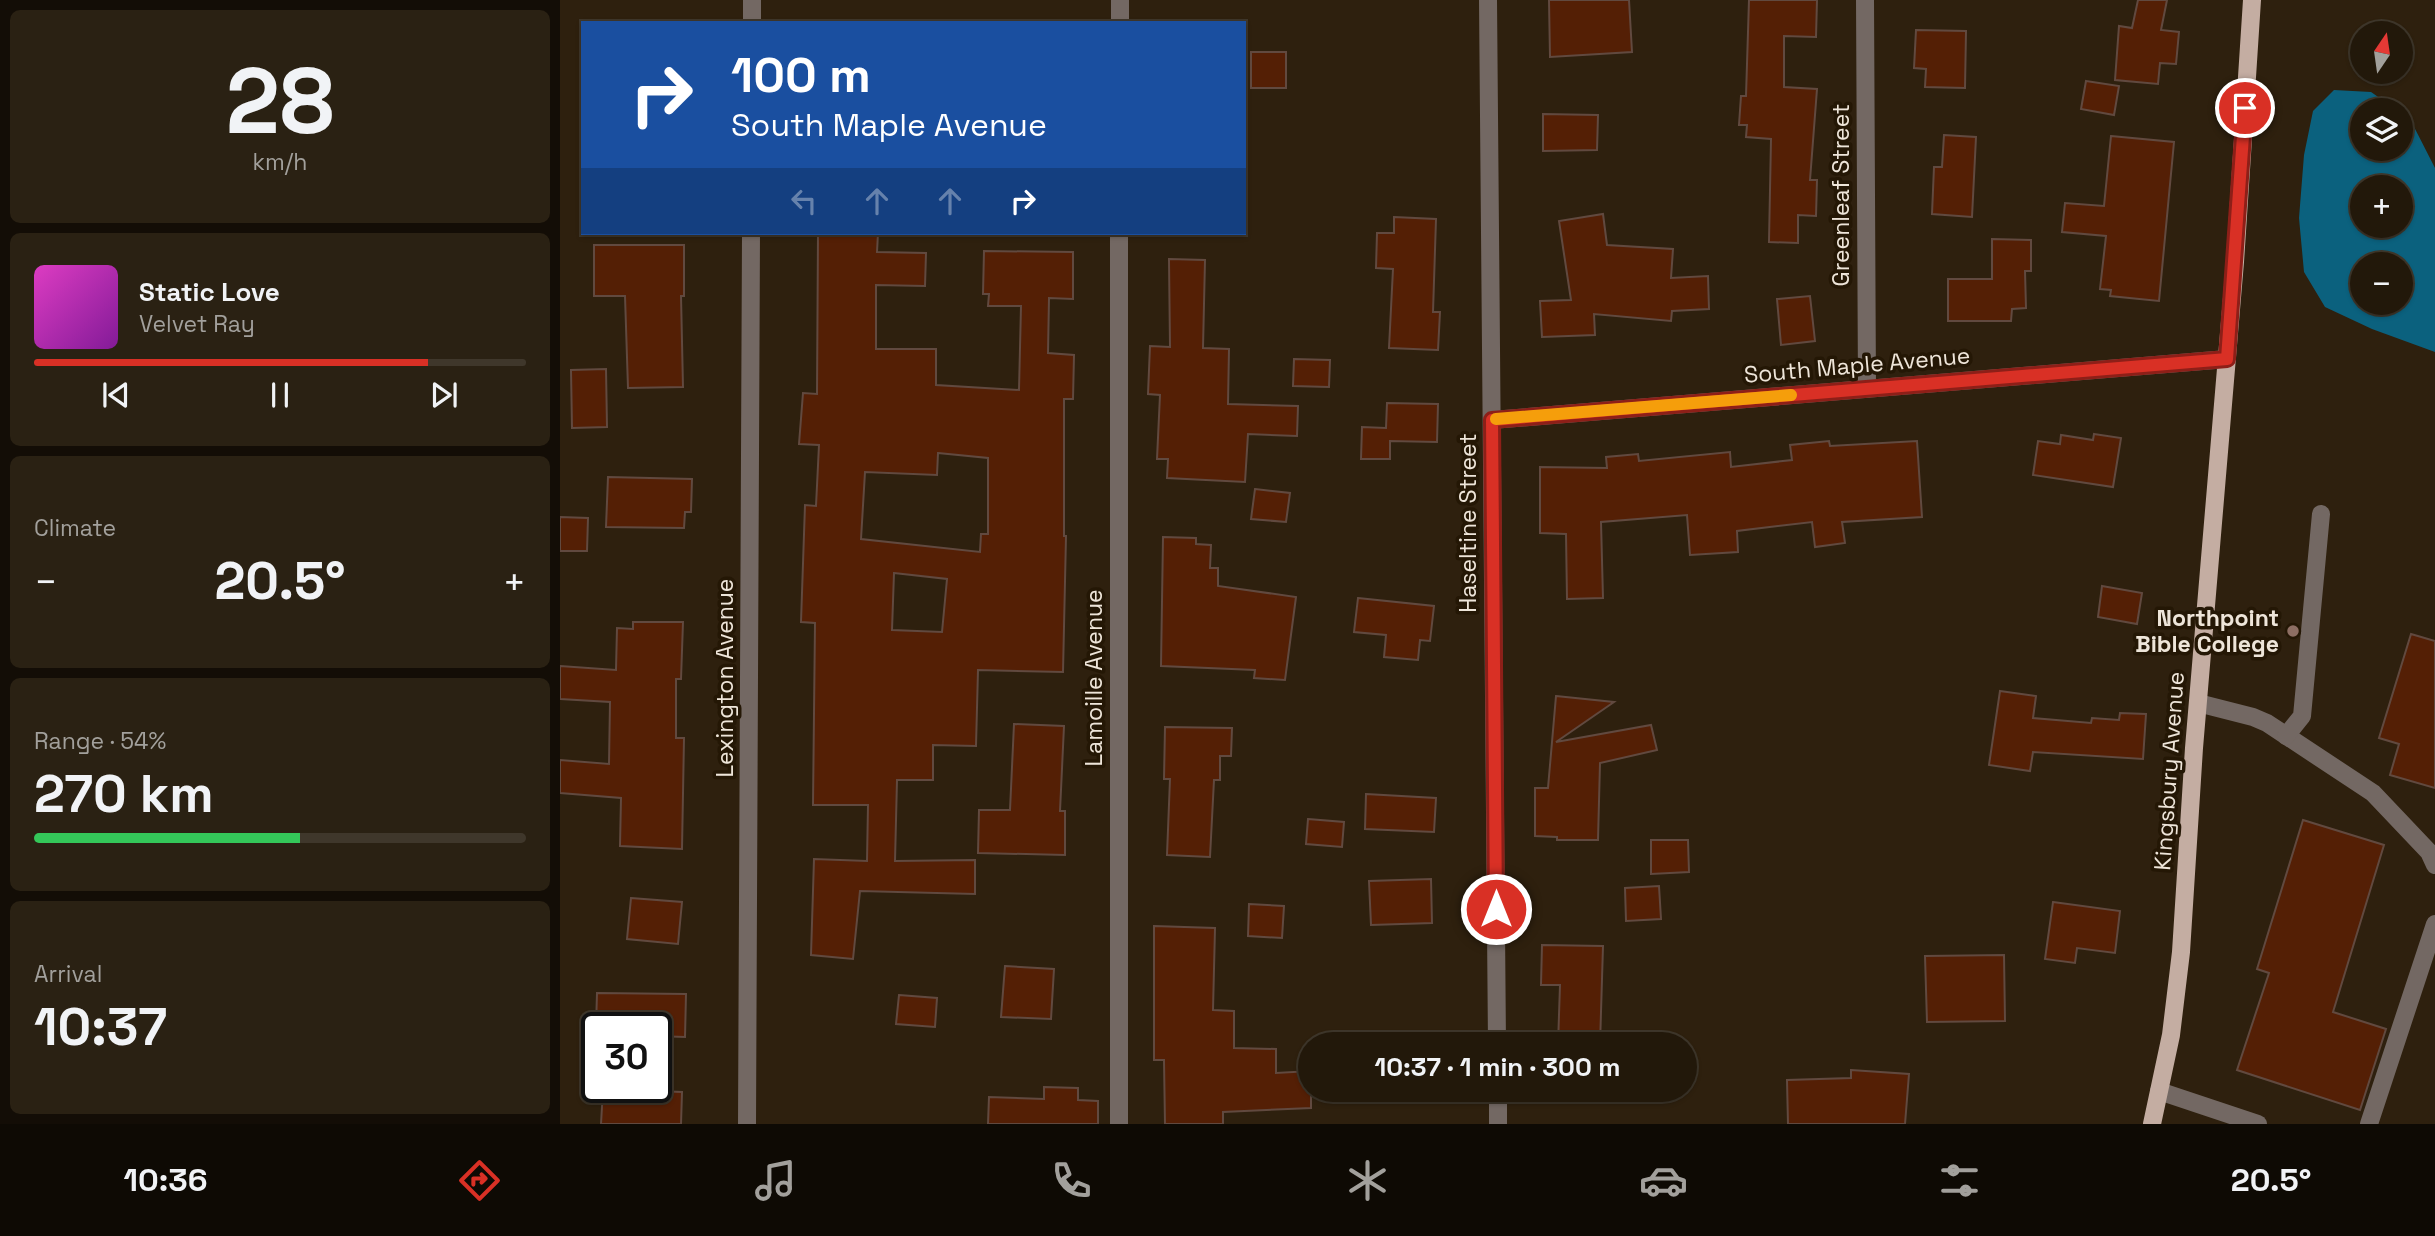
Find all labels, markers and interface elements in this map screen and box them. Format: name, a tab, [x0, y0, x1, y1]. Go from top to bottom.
north arrow	[2350, 21, 2413, 84]
map controls	[2350, 21, 2413, 315]
text: 28	[226, 43, 334, 160]
text: 100 m	[731, 44, 871, 106]
icon: right	[616, 49, 707, 140]
pin	[2215, 78, 2275, 138]
icon: arrive	[2226, 89, 2264, 127]
button: layers	[2350, 98, 2413, 161]
street label: Greenleaf Street	[1826, 104, 1856, 286]
text: South Maple Avenue	[731, 105, 1047, 145]
text: km/h	[253, 147, 307, 177]
button: +	[2350, 175, 2413, 238]
icon: left	[785, 182, 823, 220]
icon: ahead	[858, 182, 896, 220]
icon: ahead	[931, 182, 969, 220]
icon: right	[1004, 182, 1042, 220]
button: −	[2350, 252, 2413, 315]
text: Static Love	[139, 275, 280, 309]
text: Velvet Ray	[139, 309, 255, 339]
street label: South Maple Avenue	[1743, 340, 1971, 390]
icon: previous	[97, 376, 135, 414]
icon: pause	[261, 376, 299, 414]
icon: next	[425, 376, 463, 414]
street label: Haseltine Street	[1453, 433, 1483, 613]
text: Climate	[34, 513, 116, 543]
text: 20.5°	[214, 548, 346, 614]
text: −	[34, 558, 58, 606]
text: +	[502, 558, 526, 606]
street label: Lexington Avenue	[710, 579, 740, 777]
street label: Lamoille Avenue	[1079, 589, 1109, 767]
place label: Northpoint Bible College	[2135, 603, 2279, 659]
marker: Northpoint Bible College	[2285, 623, 2301, 639]
street label: Kingsbury Avenue	[2147, 671, 2191, 871]
text: Range · 54%	[34, 726, 166, 756]
text: 270 km	[34, 761, 214, 827]
position arrow	[1459, 872, 1533, 946]
text: Arrival	[34, 959, 102, 989]
text: 10:37	[34, 994, 167, 1060]
speed limit sign: 30	[581, 1012, 672, 1103]
text: 10:37 · 1 min · 300 m	[1374, 1050, 1621, 1084]
icon: directions	[455, 1156, 504, 1205]
icon: music	[751, 1156, 800, 1205]
icon: phone	[1047, 1156, 1096, 1205]
icon: climate	[1343, 1156, 1392, 1205]
icon: car	[1639, 1156, 1688, 1205]
icon: filters	[1935, 1156, 1984, 1205]
text: 10:36	[124, 1160, 207, 1200]
text: 20.5°	[2231, 1160, 2311, 1200]

